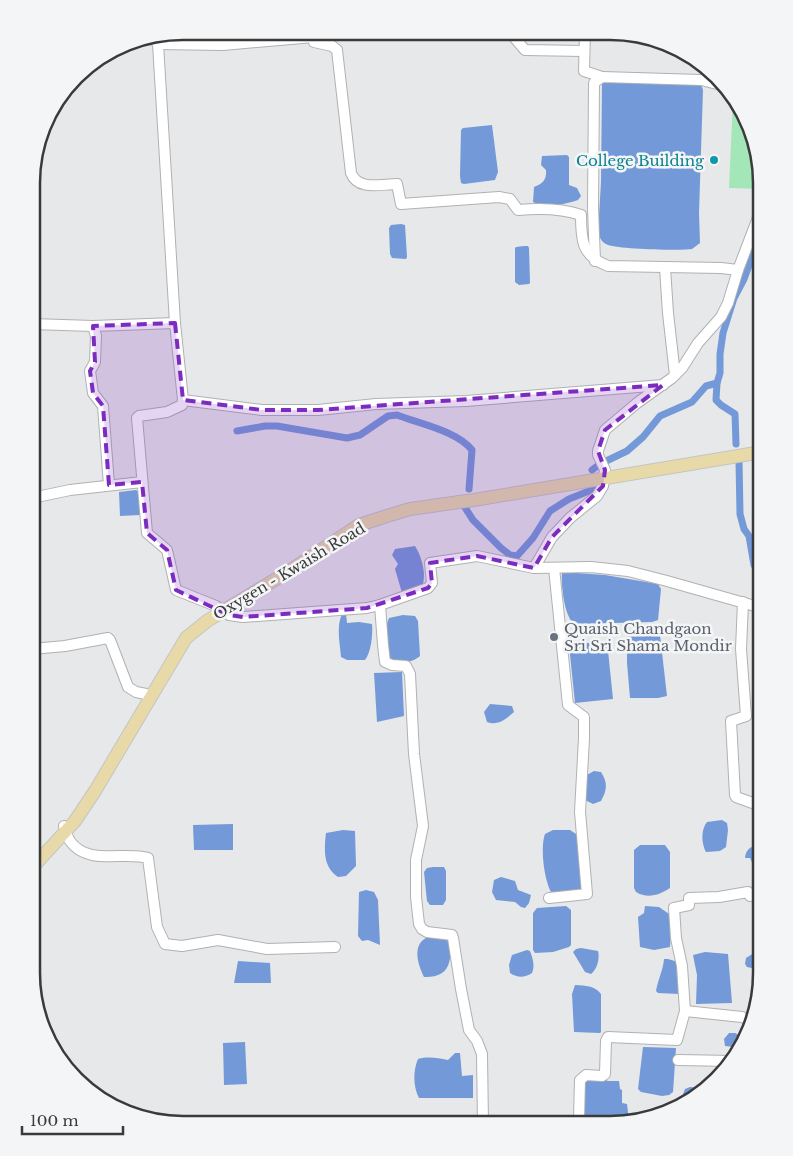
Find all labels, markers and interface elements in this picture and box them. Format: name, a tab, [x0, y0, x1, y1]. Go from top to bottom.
place label: College Building	[576, 151, 705, 170]
marker: College Building	[708, 154, 720, 166]
street label: Oxygen - Kwaish Road	[210, 518, 368, 624]
place label: Quaish Chandgaon Sri Sri Shama Mondir	[564, 619, 733, 655]
marker: Quaish Chandgaon Sri Sri Shama Mondir	[548, 631, 560, 643]
scale bar	[22, 1104, 124, 1136]
text: 100 m	[30, 1111, 79, 1130]

